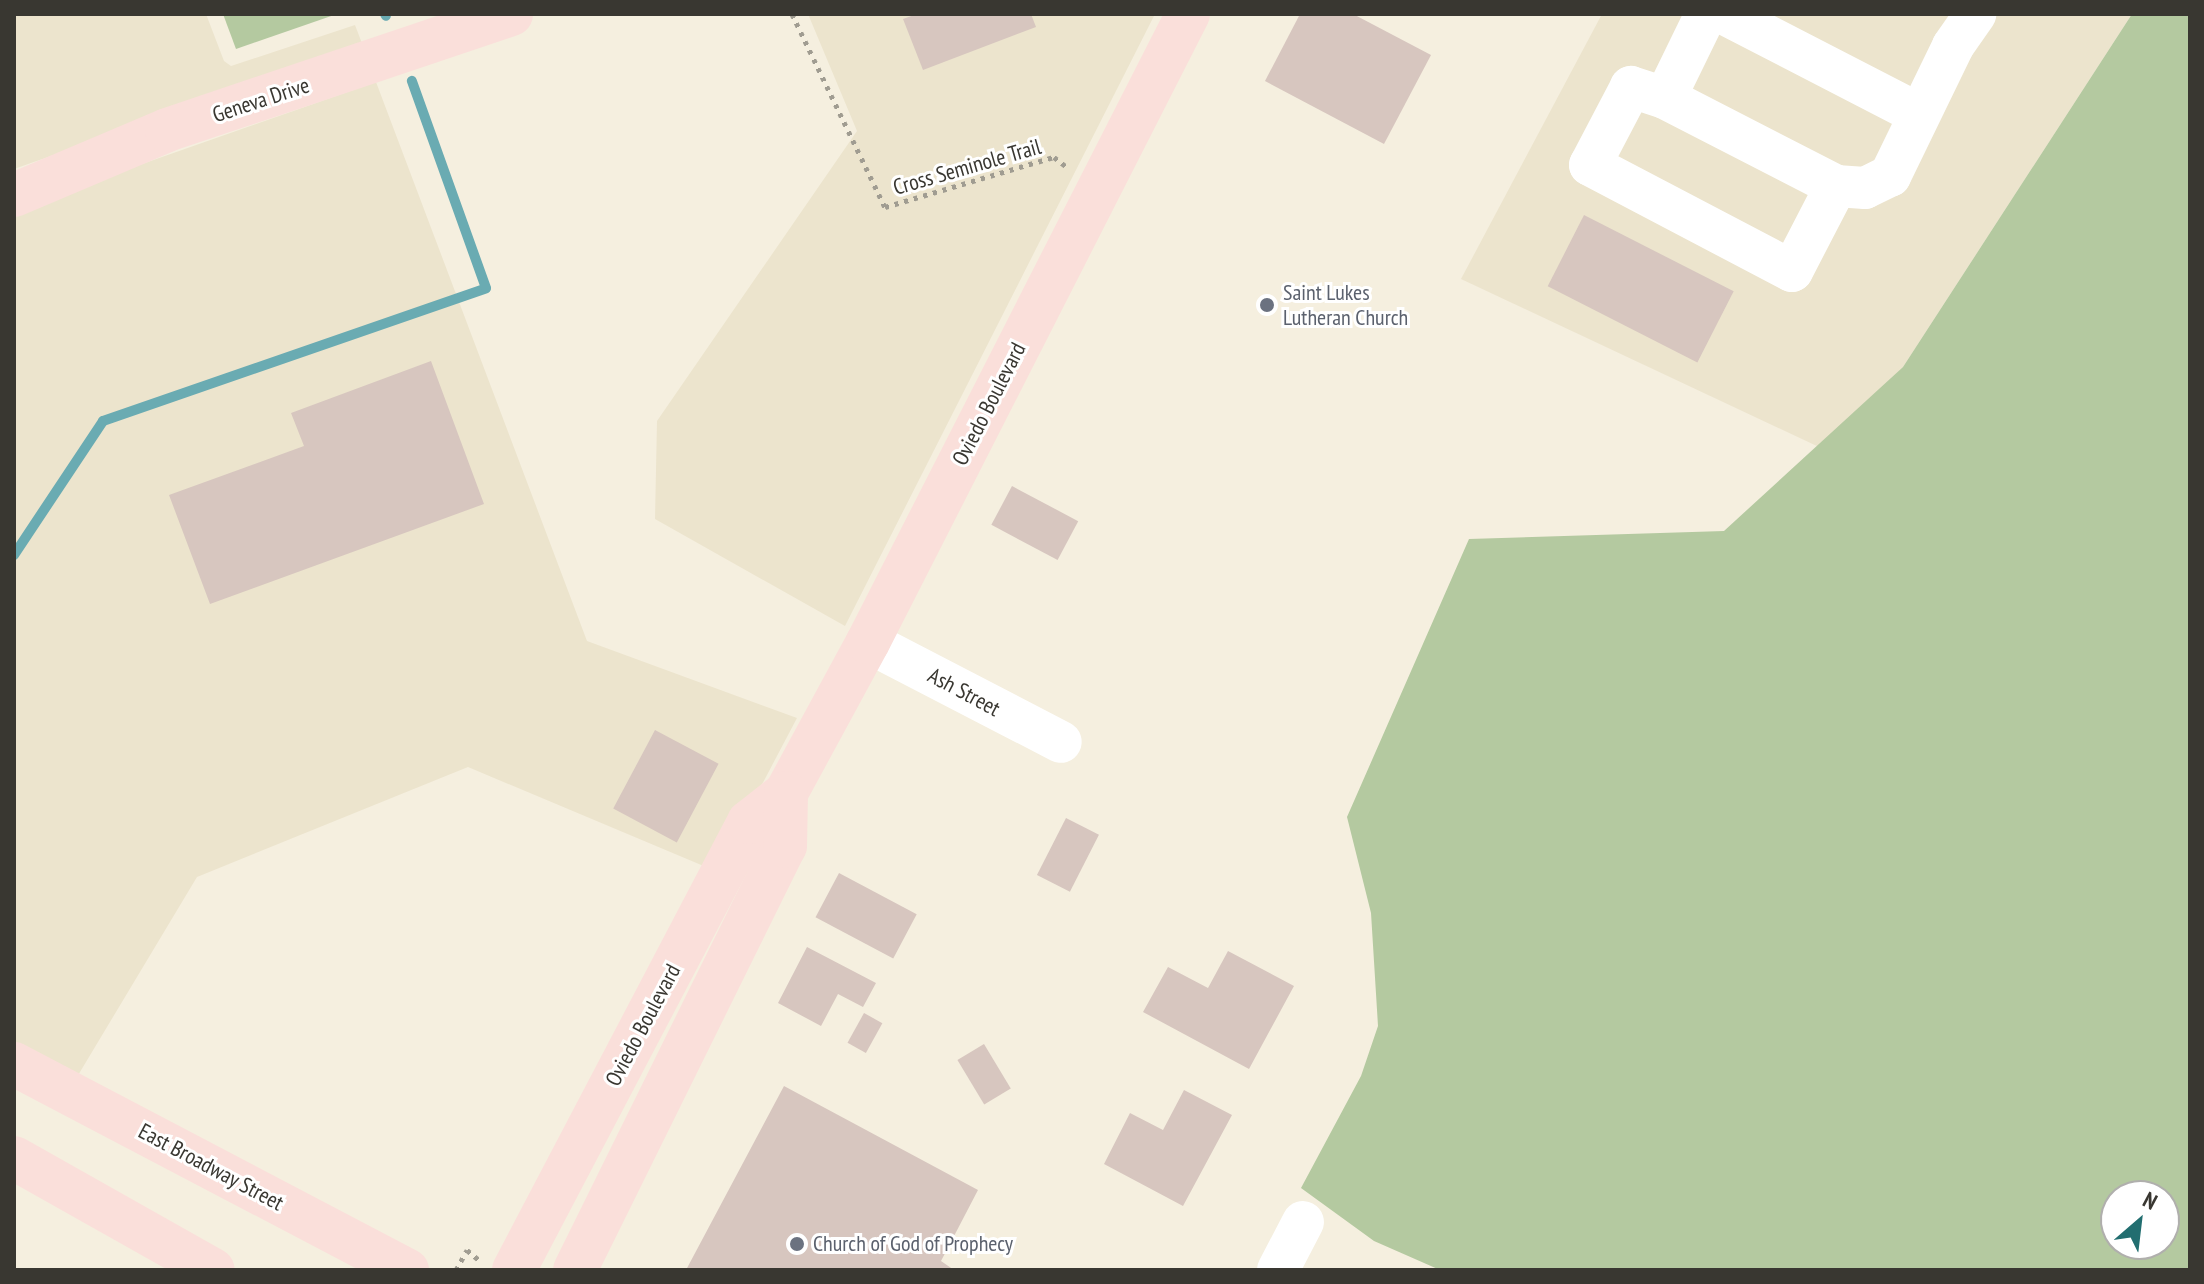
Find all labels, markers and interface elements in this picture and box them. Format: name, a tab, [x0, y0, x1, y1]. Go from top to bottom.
street label: Geneva Drive	[209, 72, 313, 128]
street label: Cross Seminole Trail	[890, 133, 1044, 201]
place label: Saint Lukes Lutheran Church	[1283, 279, 1408, 330]
marker: Saint Lukes Lutheran Church	[1258, 296, 1276, 314]
street label: Oviedo Boulevard	[947, 338, 1031, 470]
street label: Ash Street	[923, 662, 1005, 722]
street label: Oviedo Boulevard	[600, 960, 686, 1090]
street label: East Broadway Street	[134, 1118, 288, 1216]
north arrow	[2100, 1180, 2180, 1260]
text: N	[2138, 1185, 2162, 1216]
place label: Church of God of Prophecy	[813, 1231, 1013, 1257]
marker: Church of God of Prophecy	[788, 1235, 806, 1253]

